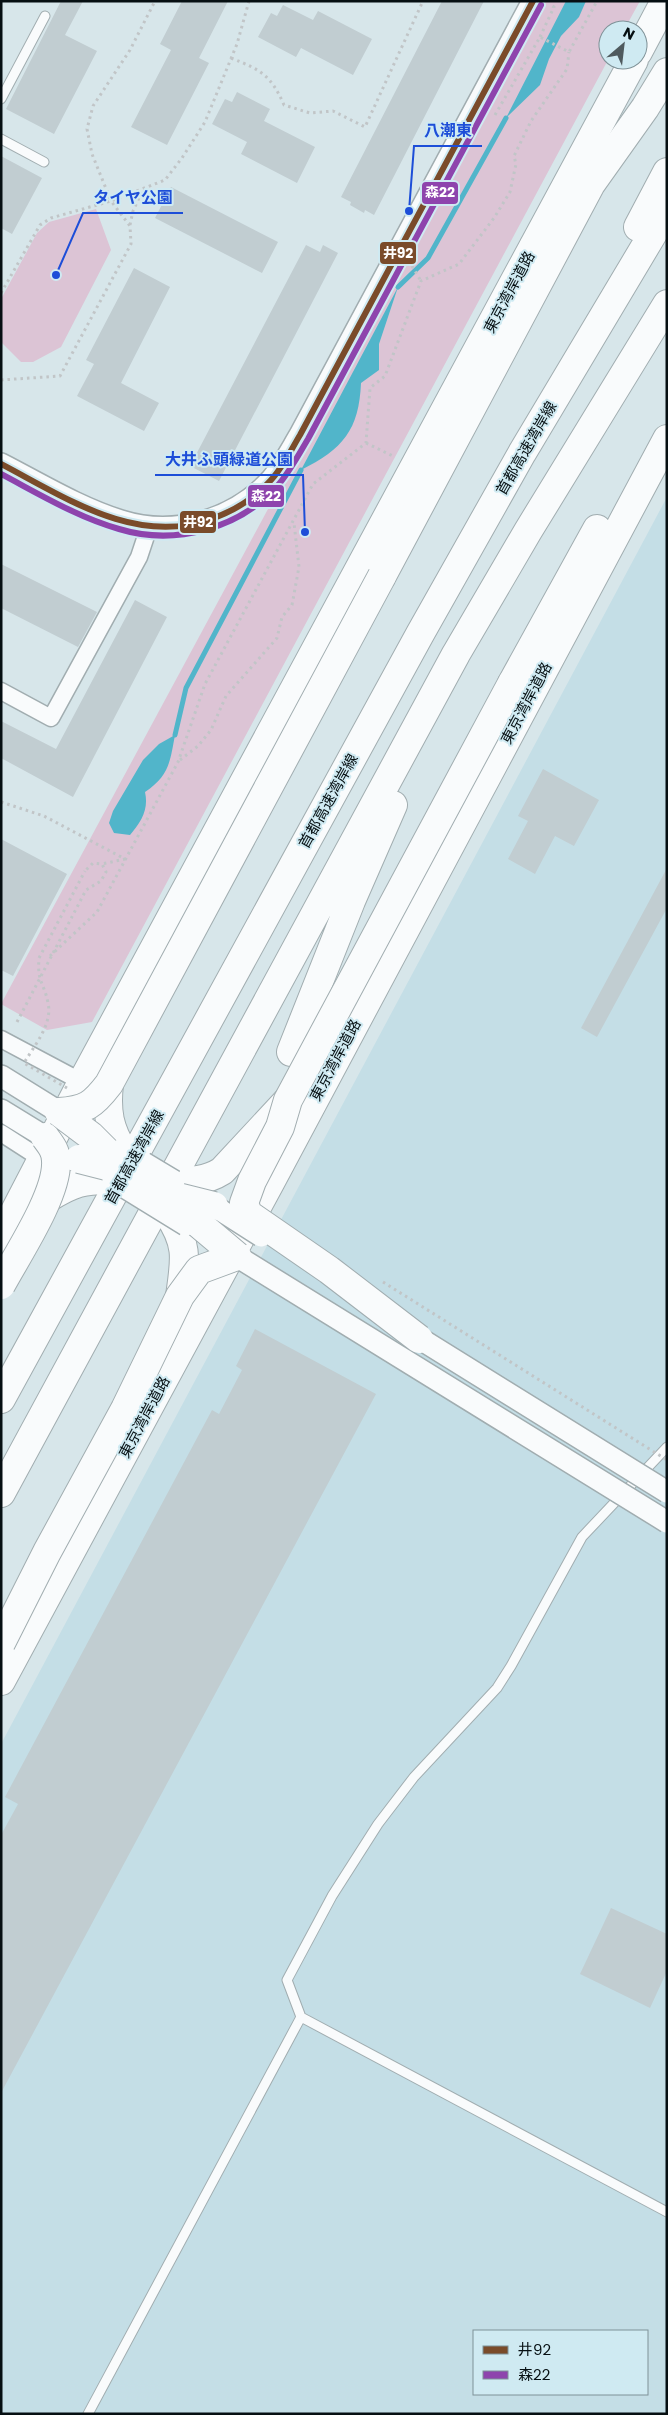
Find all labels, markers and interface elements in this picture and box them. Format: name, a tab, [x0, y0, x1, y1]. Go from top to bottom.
north arrow	[598, 20, 648, 70]
text: N	[620, 22, 638, 45]
callout: 八潮東	[414, 115, 482, 146]
text: 八潮東	[424, 119, 472, 142]
line badge: 森22	[421, 181, 459, 205]
callout: タイヤ公園	[83, 182, 183, 213]
text: 森22	[425, 182, 455, 202]
text: タイヤ公園	[93, 186, 173, 209]
line badge: 井92	[379, 241, 417, 265]
text: 井92	[383, 243, 413, 263]
street label: 東京湾岸道路	[479, 247, 539, 337]
street label: 首都高速湾岸線	[491, 397, 561, 499]
callout: 大井ふ頭緑道公園	[155, 444, 303, 475]
text: 大井ふ頭緑道公園	[165, 448, 293, 471]
line badge: 森22	[247, 484, 285, 508]
text: 森22	[251, 486, 281, 506]
line badge: 井92	[179, 510, 217, 534]
text: 井92	[183, 512, 213, 532]
street label: 東京湾岸道路	[496, 658, 556, 748]
street label: 首都高速湾岸線	[293, 750, 363, 852]
street label: 東京湾岸道路	[305, 1015, 365, 1105]
street label: 首都高速湾岸線	[99, 1106, 169, 1208]
street label: 東京湾岸道路	[114, 1372, 174, 1462]
legend	[473, 2330, 648, 2395]
text: 井92	[518, 2339, 551, 2360]
text: 森22	[518, 2364, 550, 2385]

